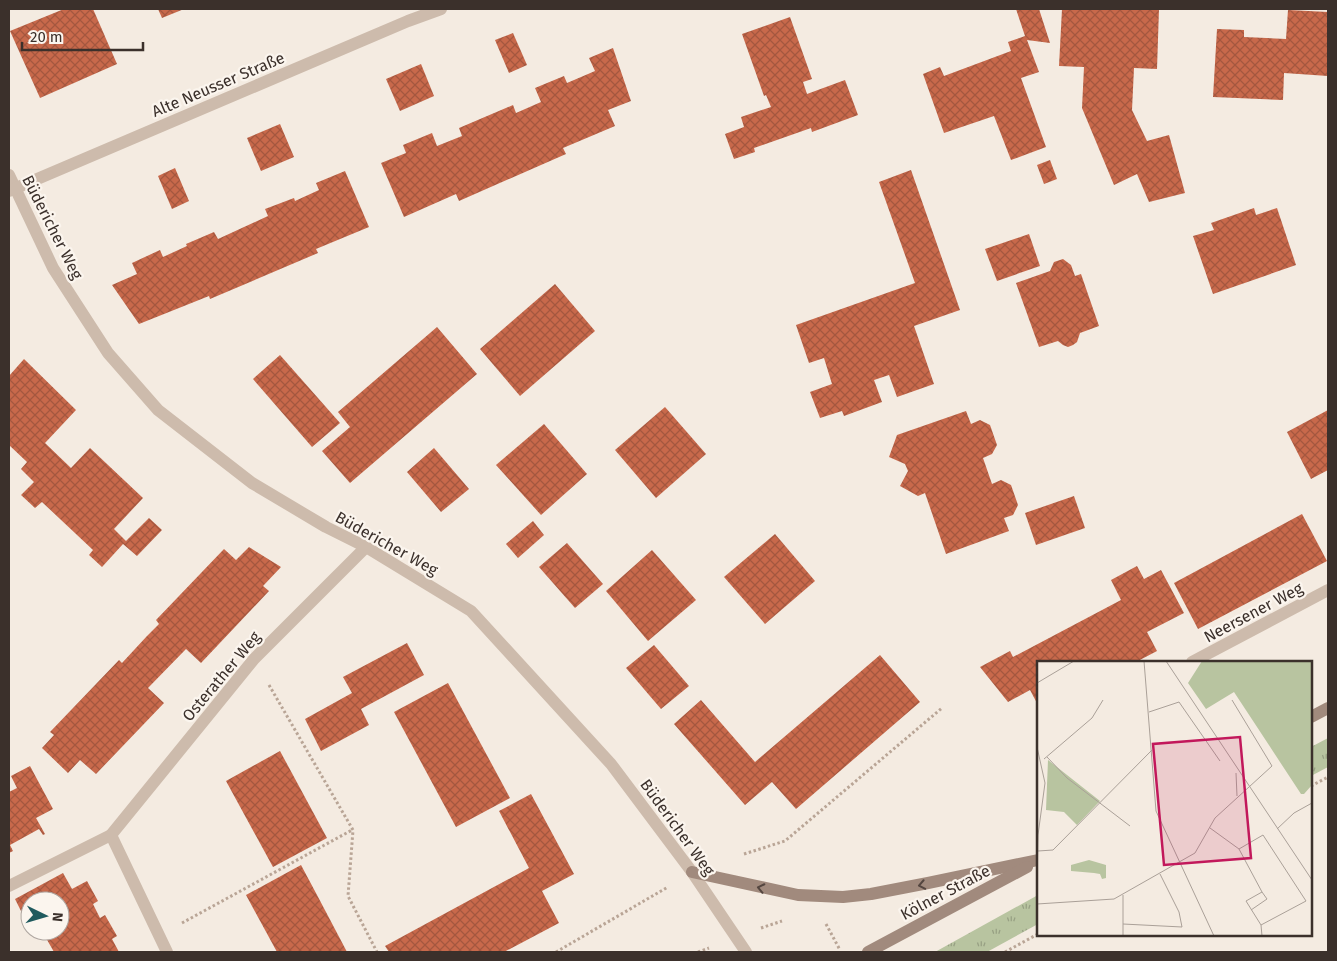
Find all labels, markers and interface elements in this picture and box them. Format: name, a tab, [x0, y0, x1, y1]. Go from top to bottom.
scale bar	[22, 20, 144, 52]
text: 20 m	[30, 28, 63, 46]
street label: Alte Neusser Straße	[149, 48, 287, 121]
street label: Büdericher Weg	[18, 172, 87, 283]
street label: Büdericher Weg	[332, 507, 442, 580]
street label: Neersener Weg	[1201, 578, 1306, 646]
street label: Osterather Weg	[178, 627, 265, 725]
inset map	[1037, 661, 1312, 936]
street label: Büdericher Weg	[636, 775, 719, 880]
street label: Kölner Straße	[897, 861, 993, 924]
one-way arrow	[918, 879, 927, 889]
one-way arrow	[757, 884, 766, 894]
north arrow	[20, 891, 70, 941]
text: N	[49, 912, 66, 922]

